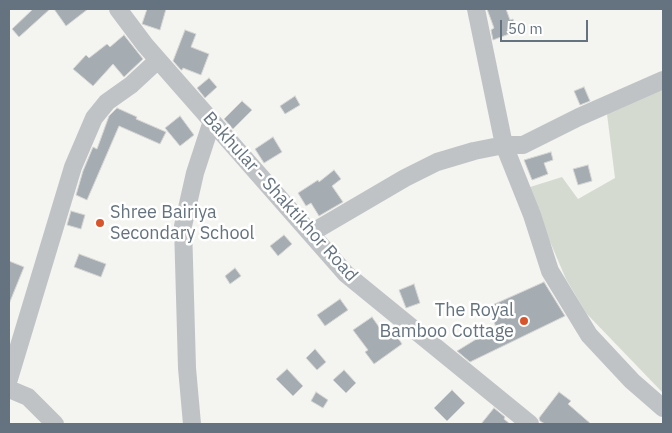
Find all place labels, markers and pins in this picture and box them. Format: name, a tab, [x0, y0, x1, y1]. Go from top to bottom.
place label: Shree Bairiya Secondary School	[110, 202, 254, 244]
marker: Shree Bairiya Secondary School	[94, 217, 106, 229]
place label: The Royal Bamboo Cottage	[379, 300, 514, 342]
marker: The Royal Bamboo Cottage	[518, 315, 530, 327]

